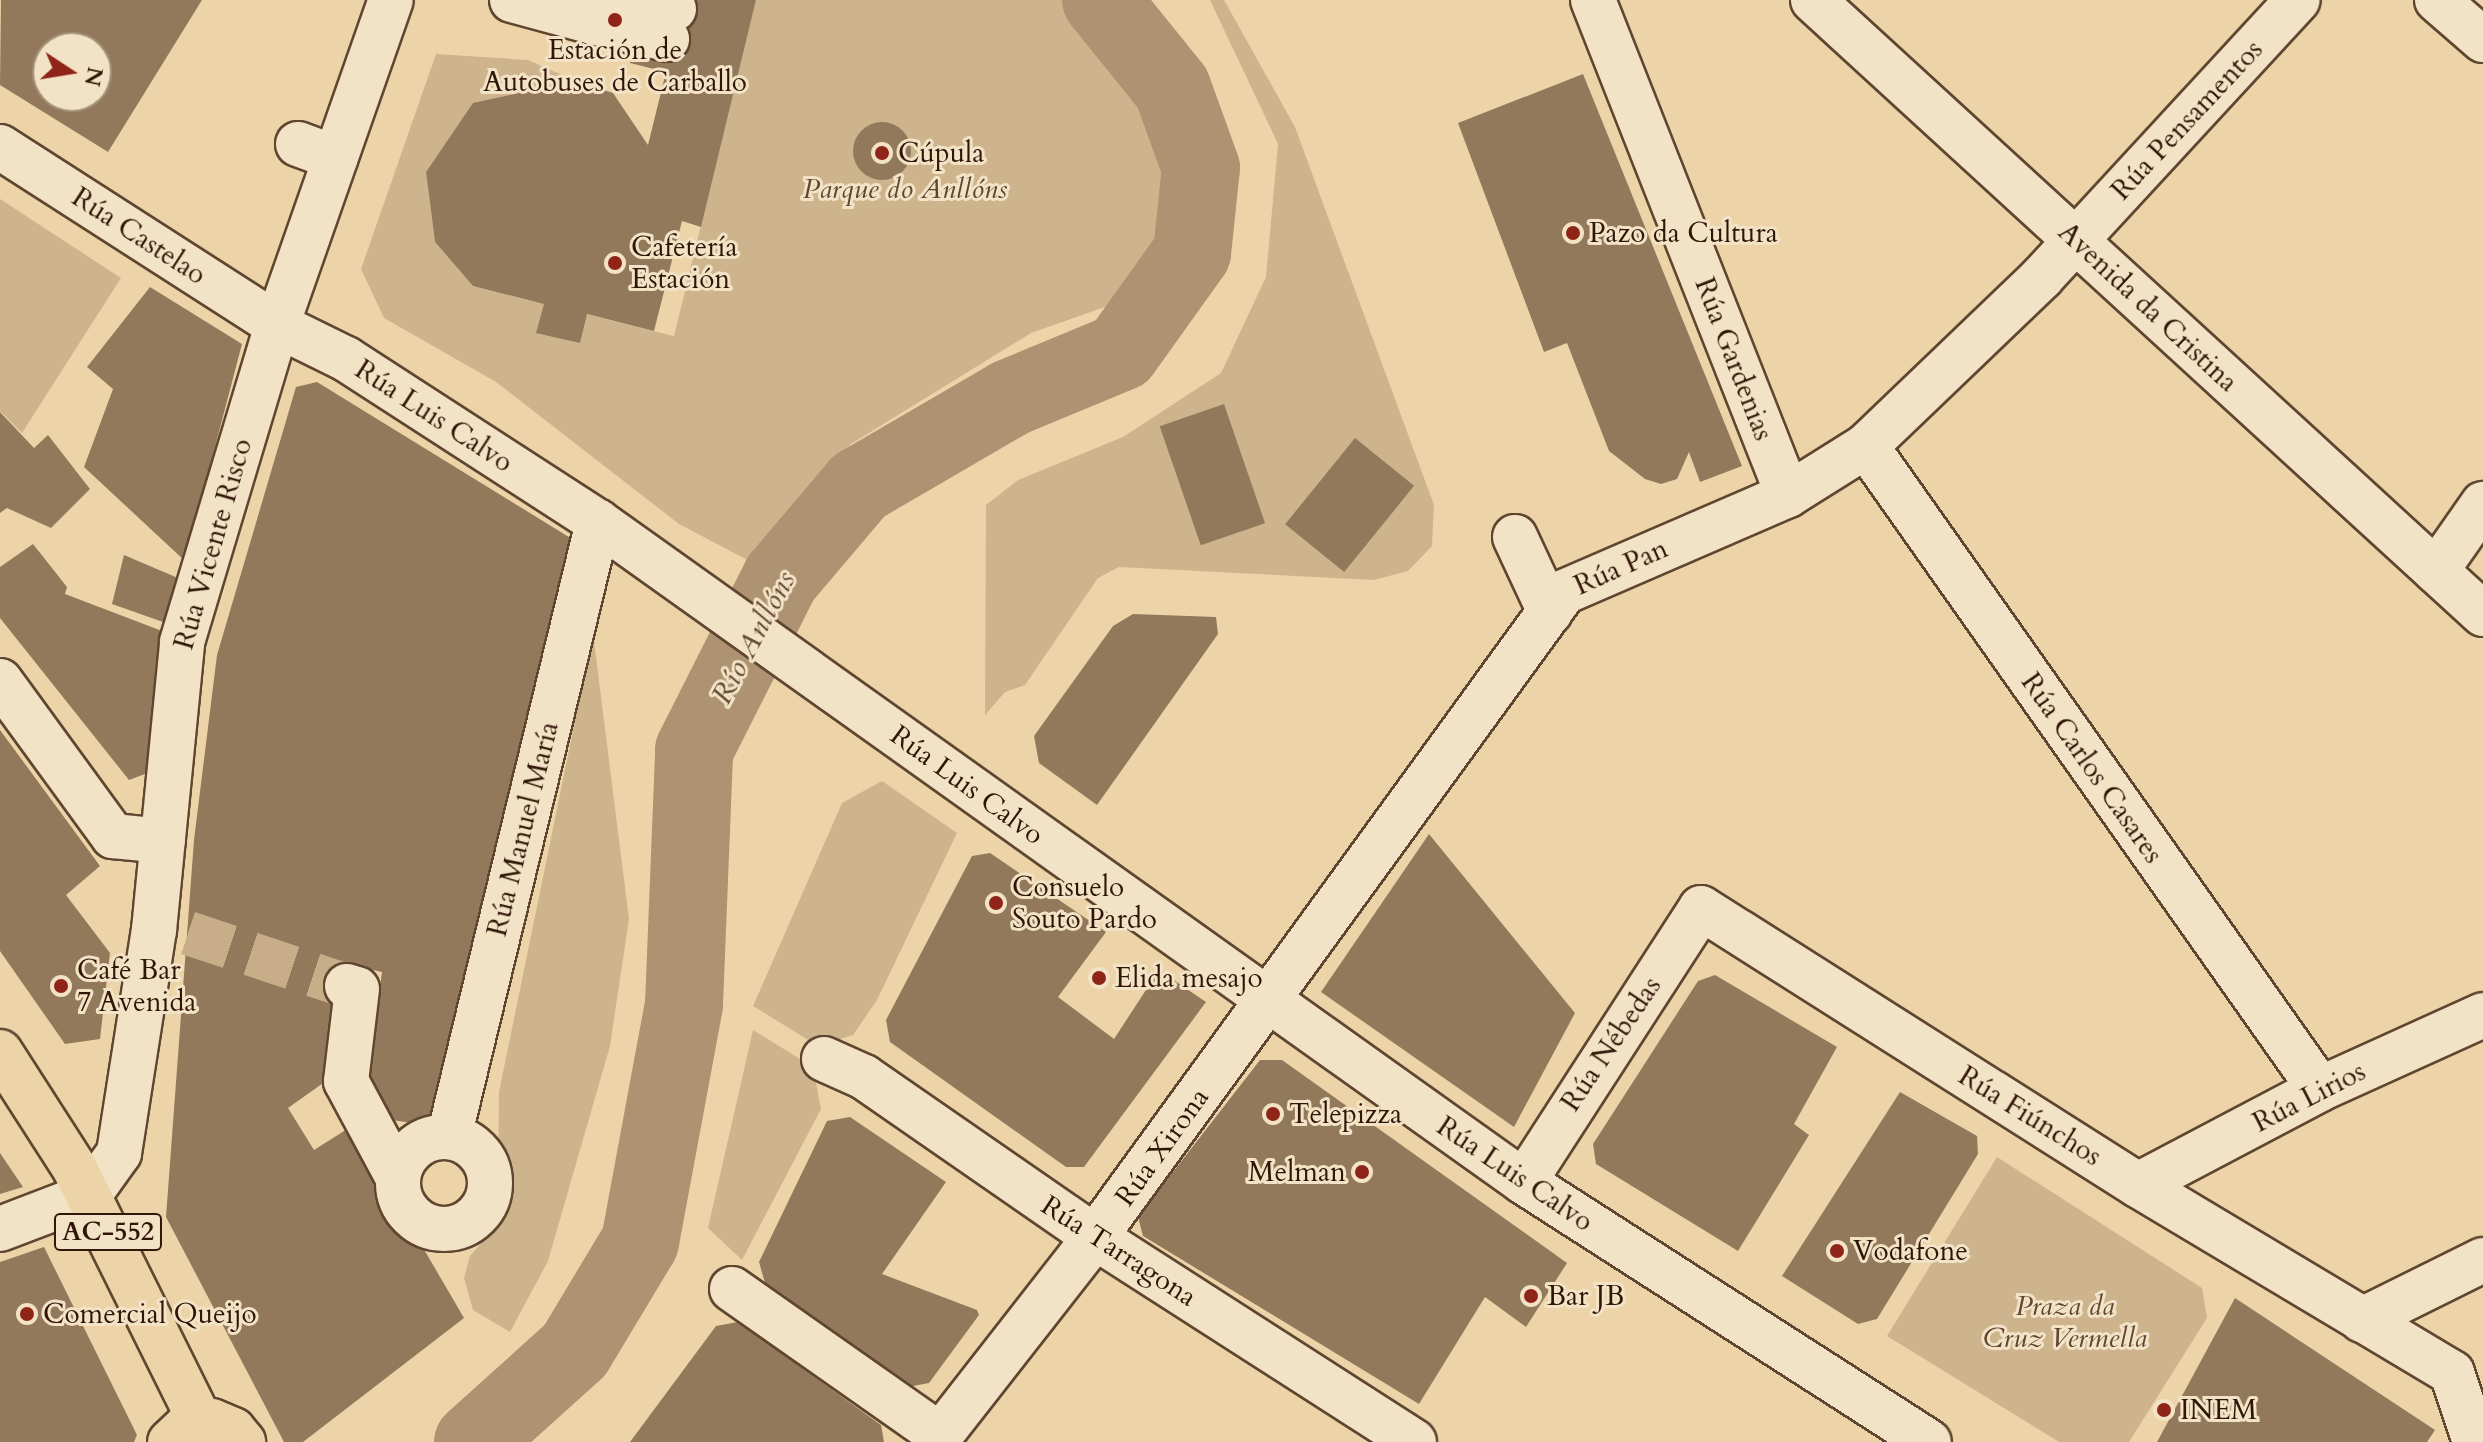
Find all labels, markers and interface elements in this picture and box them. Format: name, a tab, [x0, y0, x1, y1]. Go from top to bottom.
marker: Estación de Autobuses de Carballo	[606, 11, 624, 29]
north arrow	[32, 32, 112, 112]
place label: Estación de Autobuses de Carballo	[483, 33, 747, 99]
street label: Rúa Pensamentos	[2104, 33, 2270, 207]
text: N	[77, 64, 110, 89]
place label: Cúpula	[898, 136, 984, 170]
marker: Cúpula	[873, 144, 891, 162]
park label: Parque do Anllóns	[803, 172, 1007, 206]
street label: Rúa Castelao	[66, 180, 212, 292]
street label: Avenida da Cristina	[2051, 215, 2245, 399]
place label: Pazo da Cultura	[1589, 216, 1778, 250]
marker: Pazo da Cultura	[1564, 224, 1582, 242]
place label: Cafetería Estación	[631, 230, 738, 296]
marker: Cafetería Estación	[606, 254, 624, 272]
street label: Rúa Gardenias	[1688, 273, 1780, 445]
street label: Rúa Luis Calvo	[349, 353, 519, 479]
street label: Rúa Vicente Risco	[167, 435, 259, 653]
street label: Rúa Pan	[1569, 532, 1673, 602]
water label: Río Anllóns	[704, 565, 804, 711]
street label: Rúa Carlos Casares	[2014, 666, 2170, 870]
street label: Rúa Manuel María	[480, 718, 566, 940]
street label: Rúa Luis Calvo	[884, 718, 1050, 852]
place label: Consuelo Souto Pardo	[1012, 870, 1157, 936]
marker: Consuelo Souto Pardo	[987, 894, 1005, 912]
place label: Café Bar 7 Avenida	[77, 953, 196, 1019]
place label: Elida mesajo	[1115, 961, 1263, 995]
marker: Elida mesajo	[1090, 969, 1108, 987]
street label: Rúa Nébedas	[1554, 970, 1668, 1118]
marker: Café Bar 7 Avenida	[52, 977, 70, 995]
street label: Rúa Lirios	[2247, 1054, 2371, 1140]
street label: Rúa Fiúnchos	[1952, 1059, 2108, 1173]
street label: Rúa Xirona	[1108, 1081, 1216, 1213]
place label: Telepizza	[1289, 1097, 1402, 1131]
marker: Telepizza	[1264, 1105, 1282, 1123]
street label: Rúa Luis Calvo	[1430, 1109, 1600, 1239]
place label: Melman	[1248, 1155, 1346, 1189]
marker: Melman	[1353, 1163, 1371, 1181]
street label: Rúa Tarragona	[1035, 1188, 1203, 1314]
road number: AC-552	[52, 1210, 164, 1254]
place label: Vodafone	[1853, 1234, 1968, 1268]
marker: Vodafone	[1828, 1242, 1846, 1260]
place label: Bar JB	[1547, 1279, 1624, 1313]
marker: Bar JB	[1522, 1287, 1540, 1305]
park label: Praza da Cruz Vermella	[1983, 1289, 2147, 1355]
place label: Comercial Queijo	[43, 1297, 257, 1331]
marker: Comercial Queijo	[18, 1305, 36, 1323]
place label: INEM	[2180, 1393, 2257, 1427]
marker: INEM	[2155, 1401, 2173, 1419]

